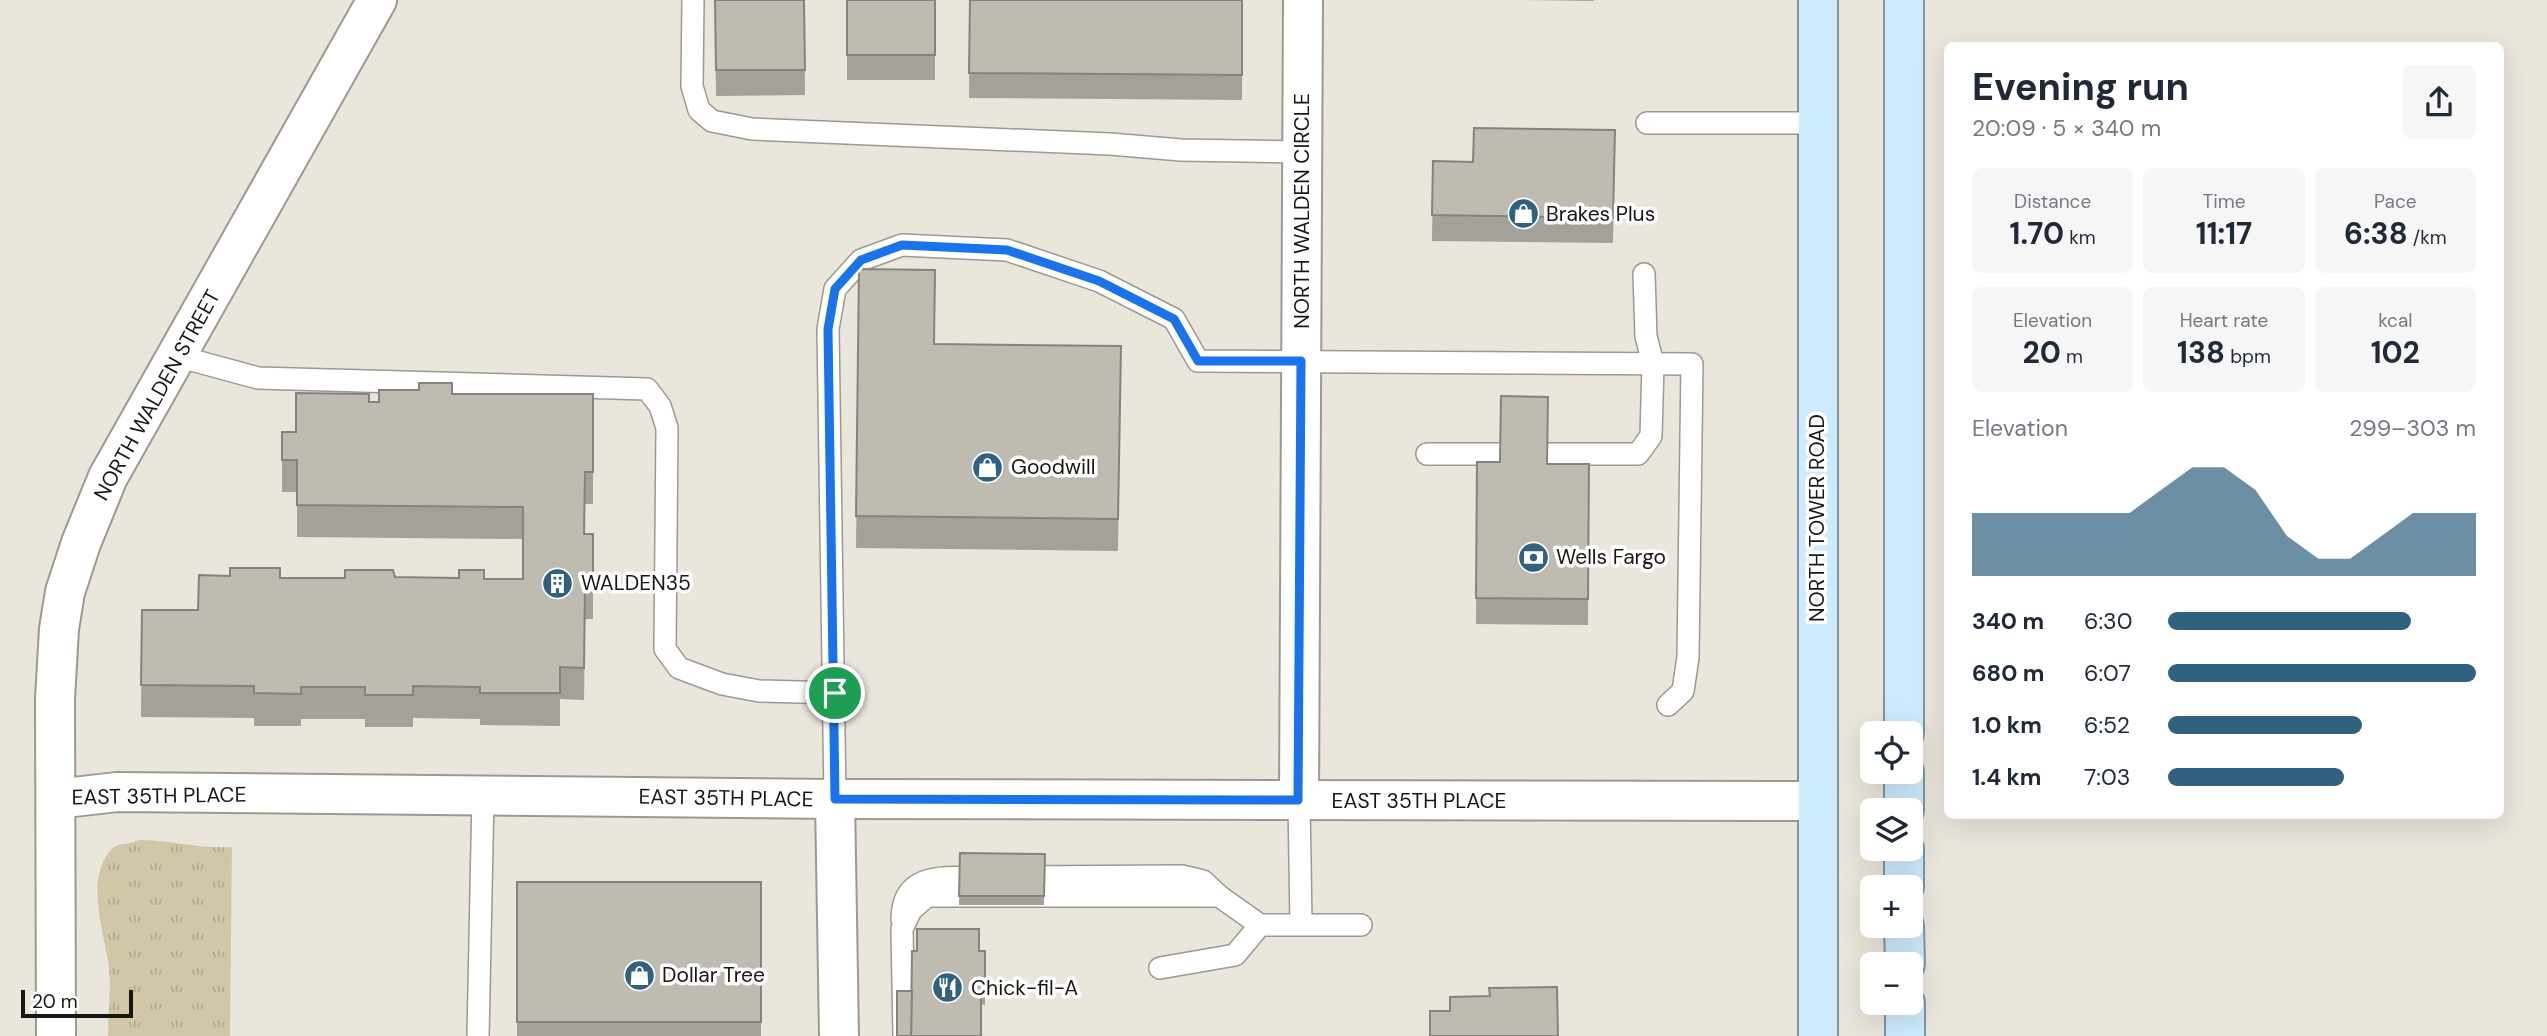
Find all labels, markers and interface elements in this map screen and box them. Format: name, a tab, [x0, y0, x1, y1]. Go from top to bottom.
text: Evening run	[1972, 62, 2189, 112]
button: share	[2402, 65, 2476, 139]
street label: NORTH WALDEN CIRCLE	[1288, 93, 1316, 329]
text: 20:09 · 5 × 340 m	[1972, 113, 2161, 143]
text: Distance	[2014, 189, 2091, 214]
text: Time	[2203, 189, 2245, 214]
text: Pace	[2374, 189, 2417, 214]
shop icon: Brakes Plus	[1506, 197, 1540, 231]
place label: Brakes Plus	[1546, 200, 1655, 228]
text: 1.70	[2010, 214, 2064, 253]
text: 11:17	[2196, 214, 2252, 253]
text: 6:38	[2344, 214, 2408, 253]
text: km	[2064, 225, 2096, 250]
text: /km	[2408, 225, 2447, 250]
street label: NORTH WALDEN STREET	[87, 284, 227, 505]
text: Elevation	[2013, 308, 2092, 333]
text: Heart rate	[2180, 308, 2268, 333]
text: kcal	[2378, 308, 2412, 333]
text: 20	[2023, 333, 2061, 372]
text: 138	[2177, 333, 2225, 372]
text: 102	[2371, 333, 2420, 372]
text: m	[2061, 344, 2083, 369]
text: bpm	[2225, 344, 2271, 369]
text: Elevation	[1972, 413, 2068, 443]
text: 299–303 m	[2349, 413, 2476, 443]
street label: NORTH TOWER ROAD	[1803, 414, 1831, 622]
shop icon: Goodwill	[971, 450, 1005, 484]
place label: Goodwill	[1011, 453, 1095, 481]
bank icon: Wells Fargo	[1516, 540, 1550, 574]
place label: Wells Fargo	[1556, 543, 1666, 571]
building icon: WALDEN35	[541, 566, 575, 600]
place label: WALDEN35	[581, 569, 691, 597]
text: 340 m	[1972, 606, 2044, 636]
text: 6:30	[2084, 606, 2132, 636]
text: 680 m	[1972, 658, 2044, 688]
text: 6:07	[2084, 658, 2131, 688]
pin	[805, 663, 865, 723]
icon: arrive	[816, 674, 854, 712]
text: 1.0 km	[1972, 710, 2042, 740]
text: 6:52	[2084, 710, 2130, 740]
map controls	[1860, 721, 1923, 1015]
button: locate	[1860, 721, 1923, 784]
text: 1.4 km	[1972, 762, 2041, 792]
text: 7:03	[2084, 762, 2130, 792]
street label: EAST 35TH PLACE	[71, 780, 247, 812]
street label: EAST 35TH PLACE	[638, 782, 814, 814]
street label: EAST 35TH PLACE	[1332, 787, 1506, 815]
button: layers	[1860, 798, 1923, 861]
button: +	[1860, 875, 1923, 938]
button: −	[1860, 952, 1923, 1015]
shop icon: Dollar Tree	[622, 958, 656, 992]
place label: Dollar Tree	[662, 961, 765, 989]
restaurant icon: Chick-fil-A	[931, 971, 965, 1005]
place label: Chick-fil-A	[971, 974, 1078, 1002]
scale bar	[21, 987, 133, 1019]
text: 20 m	[32, 989, 78, 1014]

